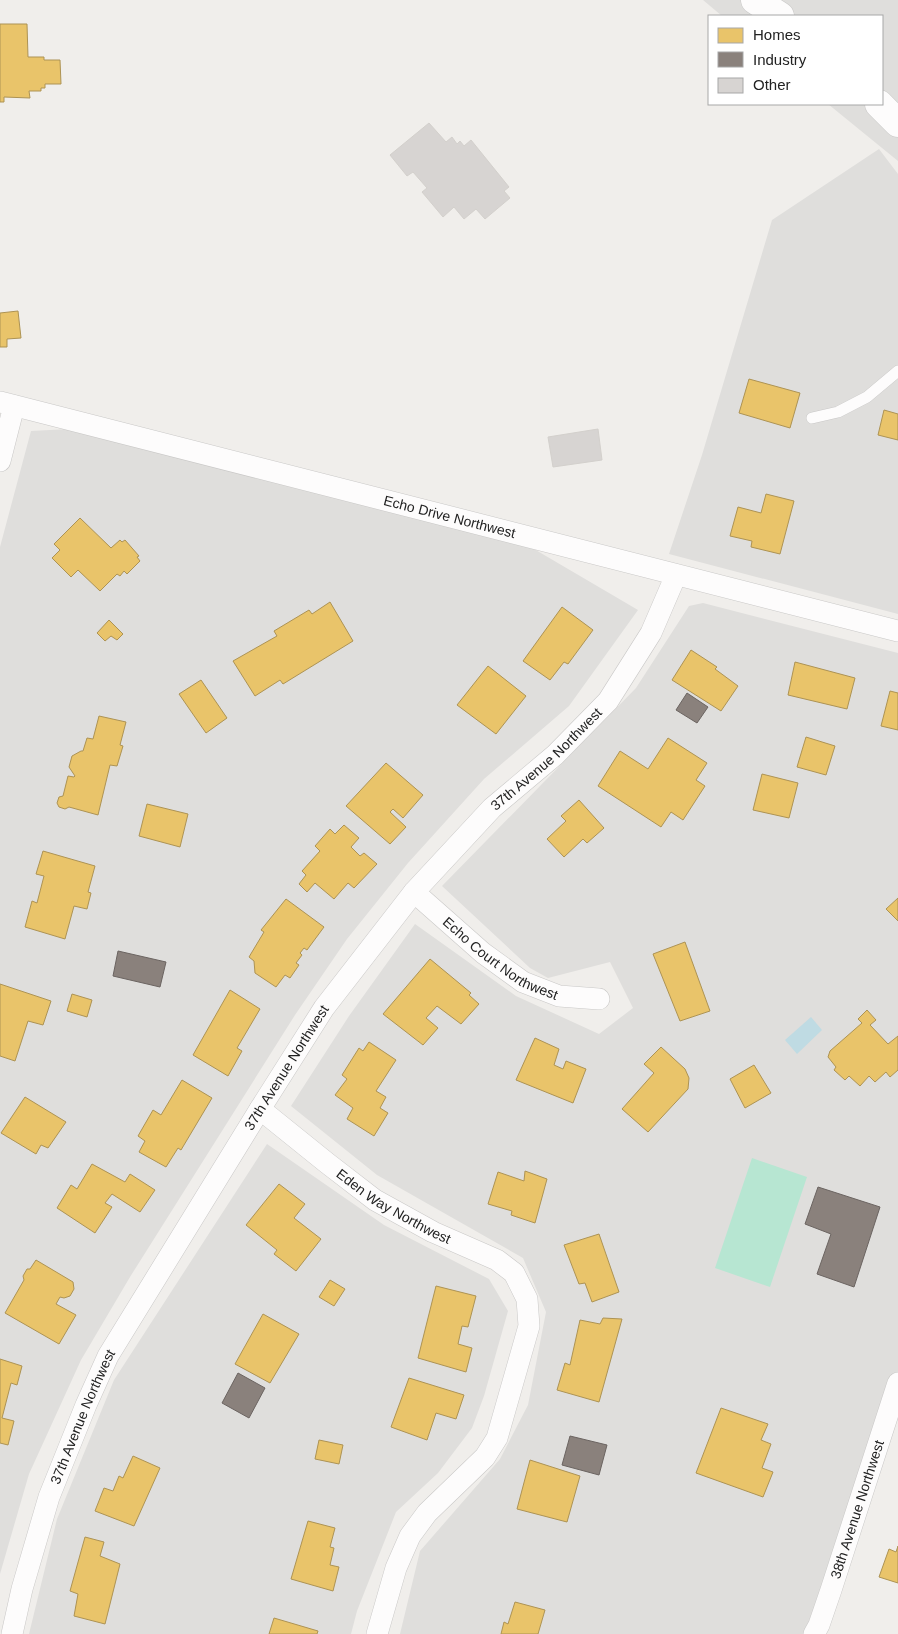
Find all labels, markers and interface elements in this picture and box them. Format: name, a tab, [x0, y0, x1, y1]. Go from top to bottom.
legend	[708, 15, 883, 105]
text: Homes	[753, 26, 801, 43]
text: Industry	[753, 51, 807, 68]
text: Other	[753, 76, 791, 93]
street label: Echo Drive Northwest	[382, 492, 517, 541]
street label: 37th Avenue Northwest	[487, 704, 605, 814]
street label: Echo Court Northwest	[440, 913, 561, 1003]
street label: 37th Avenue Northwest	[241, 1002, 332, 1133]
street label: Eden Way Northwest	[334, 1165, 453, 1247]
street label: 37th Avenue Northwest	[47, 1346, 118, 1486]
street label: 38th Avenue Northwest	[827, 1438, 887, 1581]

